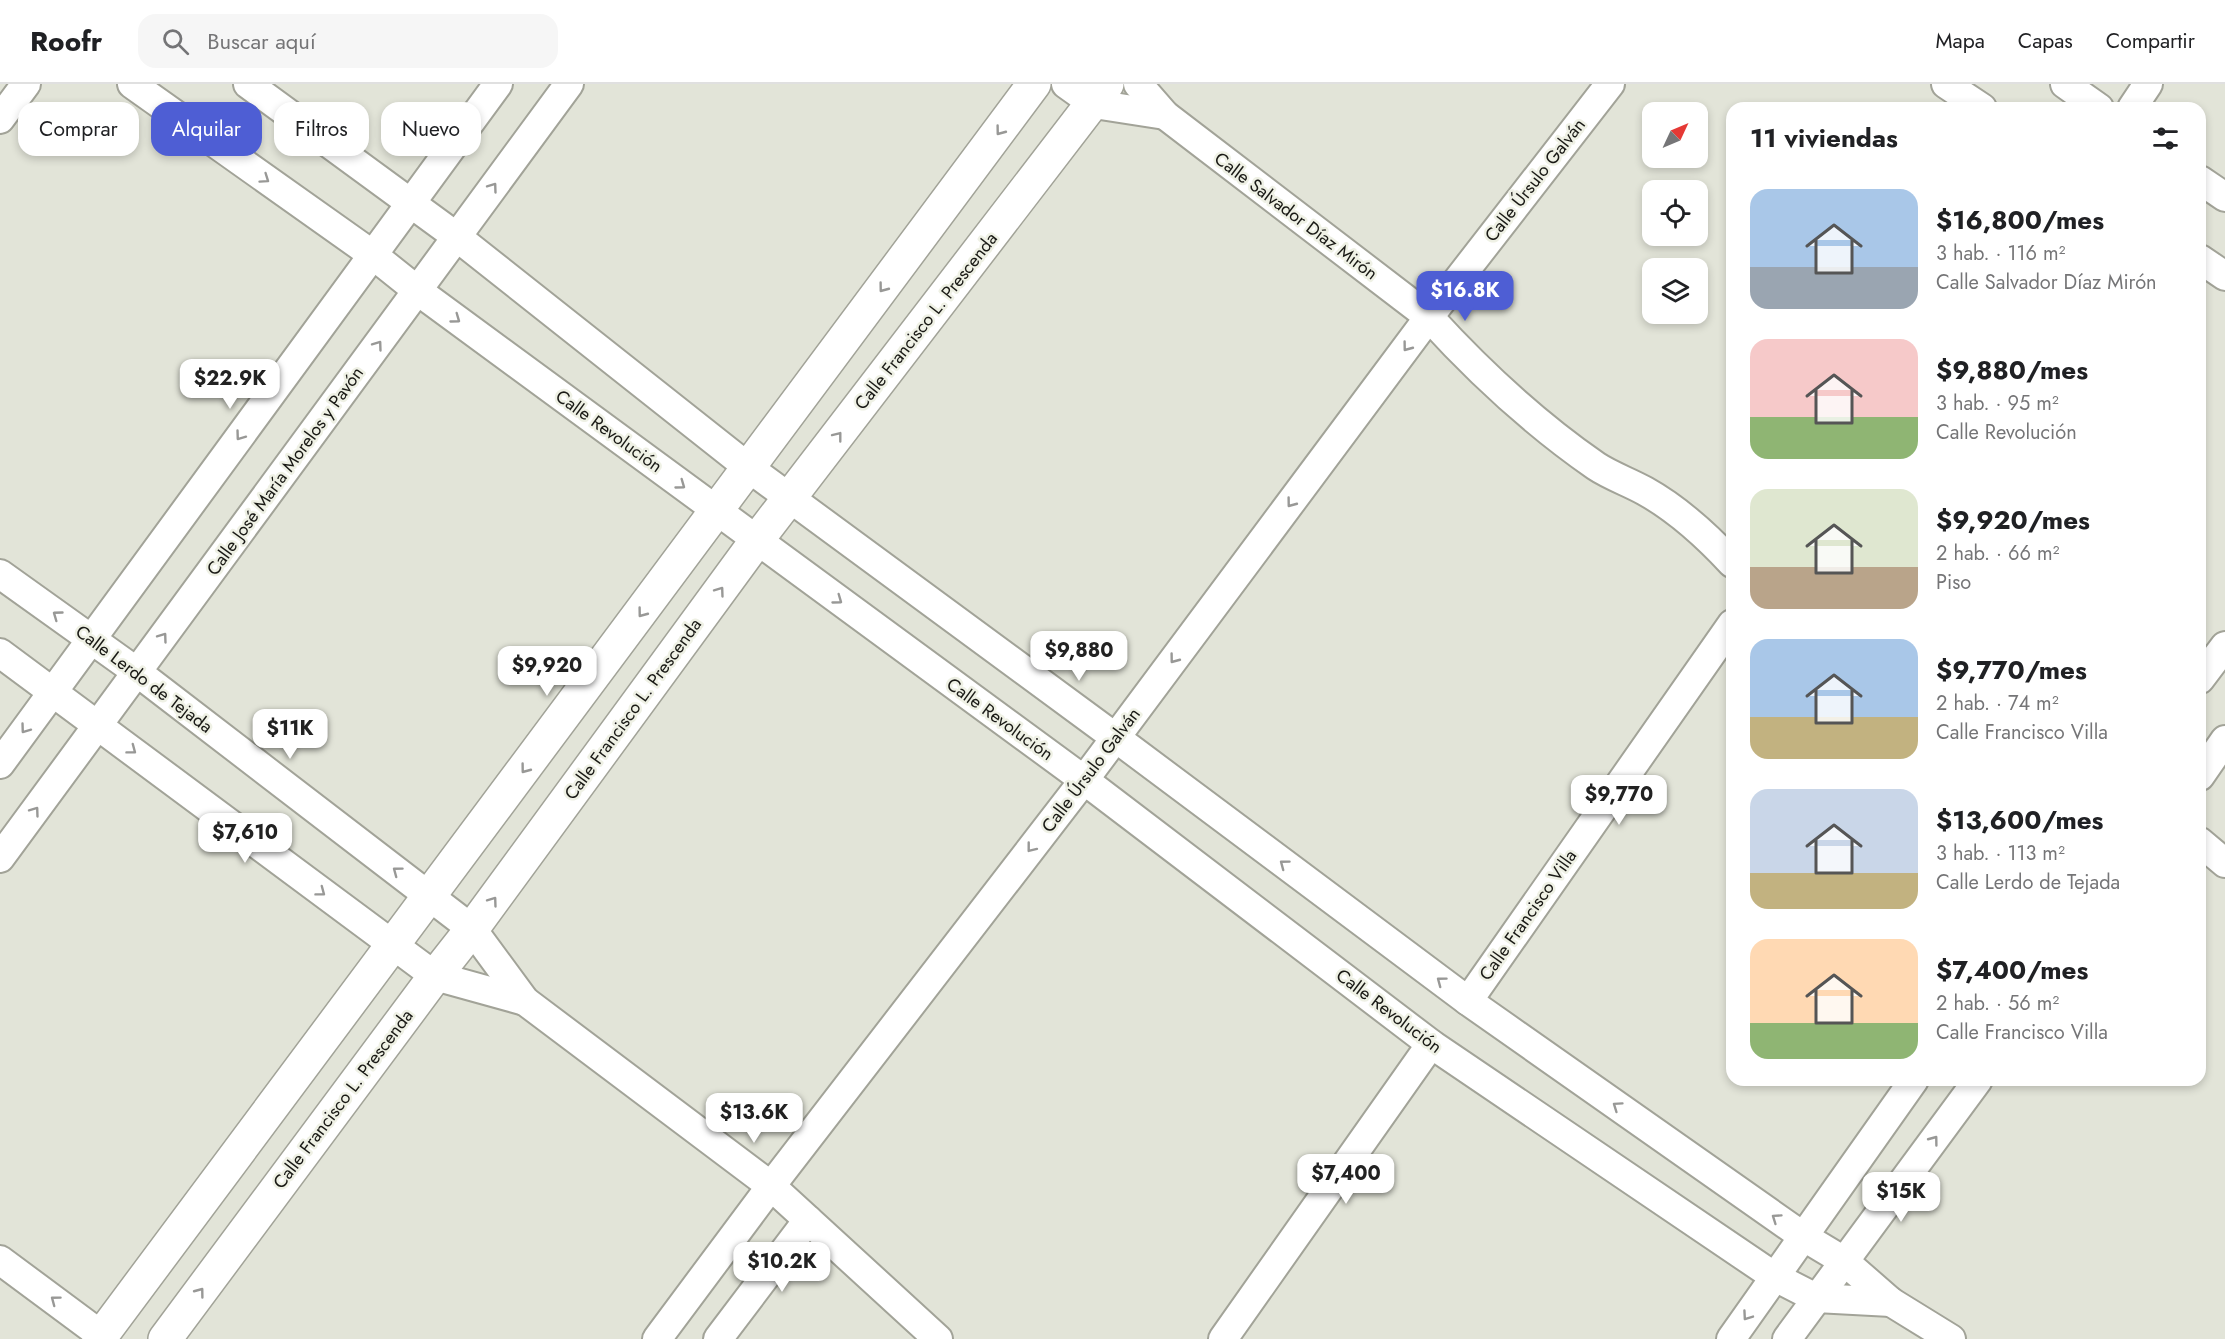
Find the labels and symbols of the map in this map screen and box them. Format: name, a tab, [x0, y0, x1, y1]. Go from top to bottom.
north arrow	[1642, 102, 1708, 168]
street label: Calle Úrsulo Galván	[1478, 113, 1592, 247]
one-way arrow	[996, 124, 1007, 135]
street label: Calle Salvador Díaz Mirón	[1209, 146, 1383, 286]
one-way arrow	[259, 172, 270, 183]
one-way arrow	[486, 183, 497, 194]
street label: Calle Francisco L. Prescenda	[848, 227, 1004, 415]
pin: $16.8K	[1416, 271, 1514, 322]
one-way arrow	[880, 281, 891, 292]
one-way arrow	[450, 312, 461, 323]
one-way arrow	[371, 340, 382, 351]
one-way arrow	[1404, 340, 1415, 351]
pin: $22.9K	[181, 359, 279, 410]
street label: Calle José María Morelos y Pavón	[200, 361, 370, 581]
street label: Calle Revolución	[550, 383, 668, 479]
one-way arrow	[236, 430, 247, 441]
one-way arrow	[830, 431, 841, 442]
one-way arrow	[674, 477, 685, 488]
one-way arrow	[1287, 496, 1298, 507]
one-way arrow	[712, 586, 723, 597]
one-way arrow	[831, 593, 842, 604]
one-way arrow	[638, 606, 649, 617]
one-way arrow	[52, 611, 63, 622]
street label: Calle Francisco L. Prescenda	[558, 613, 708, 805]
street label: Calle Lerdo de Tejada	[70, 619, 218, 739]
pin: $9,880	[1030, 631, 1128, 682]
one-way arrow	[155, 633, 166, 644]
pin: $9,920	[498, 646, 596, 697]
one-way arrow	[1171, 653, 1182, 664]
street label: Calle Revolución	[941, 671, 1059, 767]
street label: Calle Úrsulo Galván	[1035, 702, 1147, 838]
pin: $11K	[254, 709, 326, 760]
one-way arrow	[22, 722, 33, 733]
one-way arrow	[125, 742, 136, 753]
one-way arrow	[521, 762, 532, 773]
pin: $9,770	[1570, 775, 1668, 826]
one-way arrow	[27, 807, 38, 818]
pin: $7,610	[196, 813, 294, 864]
one-way arrow	[1028, 842, 1039, 853]
street label: Calle Francisco Villa	[1473, 844, 1583, 986]
one-way arrow	[1280, 860, 1291, 871]
one-way arrow	[393, 867, 404, 878]
one-way arrow	[315, 885, 326, 896]
one-way arrow	[486, 896, 497, 907]
street label: Calle Revolución	[1331, 963, 1447, 1059]
one-way arrow	[1436, 977, 1447, 988]
street label: Calle Francisco L. Prescenda	[267, 1004, 419, 1194]
pin: $13.6K	[705, 1093, 803, 1144]
one-way arrow	[1612, 1102, 1623, 1113]
one-way arrow	[1926, 1135, 1937, 1146]
pin: $7,400	[1297, 1154, 1395, 1205]
pin: $15K	[1865, 1172, 1937, 1223]
one-way arrow	[1772, 1214, 1783, 1225]
pin: $10.2K	[733, 1242, 831, 1293]
one-way arrow	[192, 1288, 203, 1299]
one-way arrow	[50, 1297, 61, 1308]
one-way arrow	[1743, 1310, 1754, 1321]

